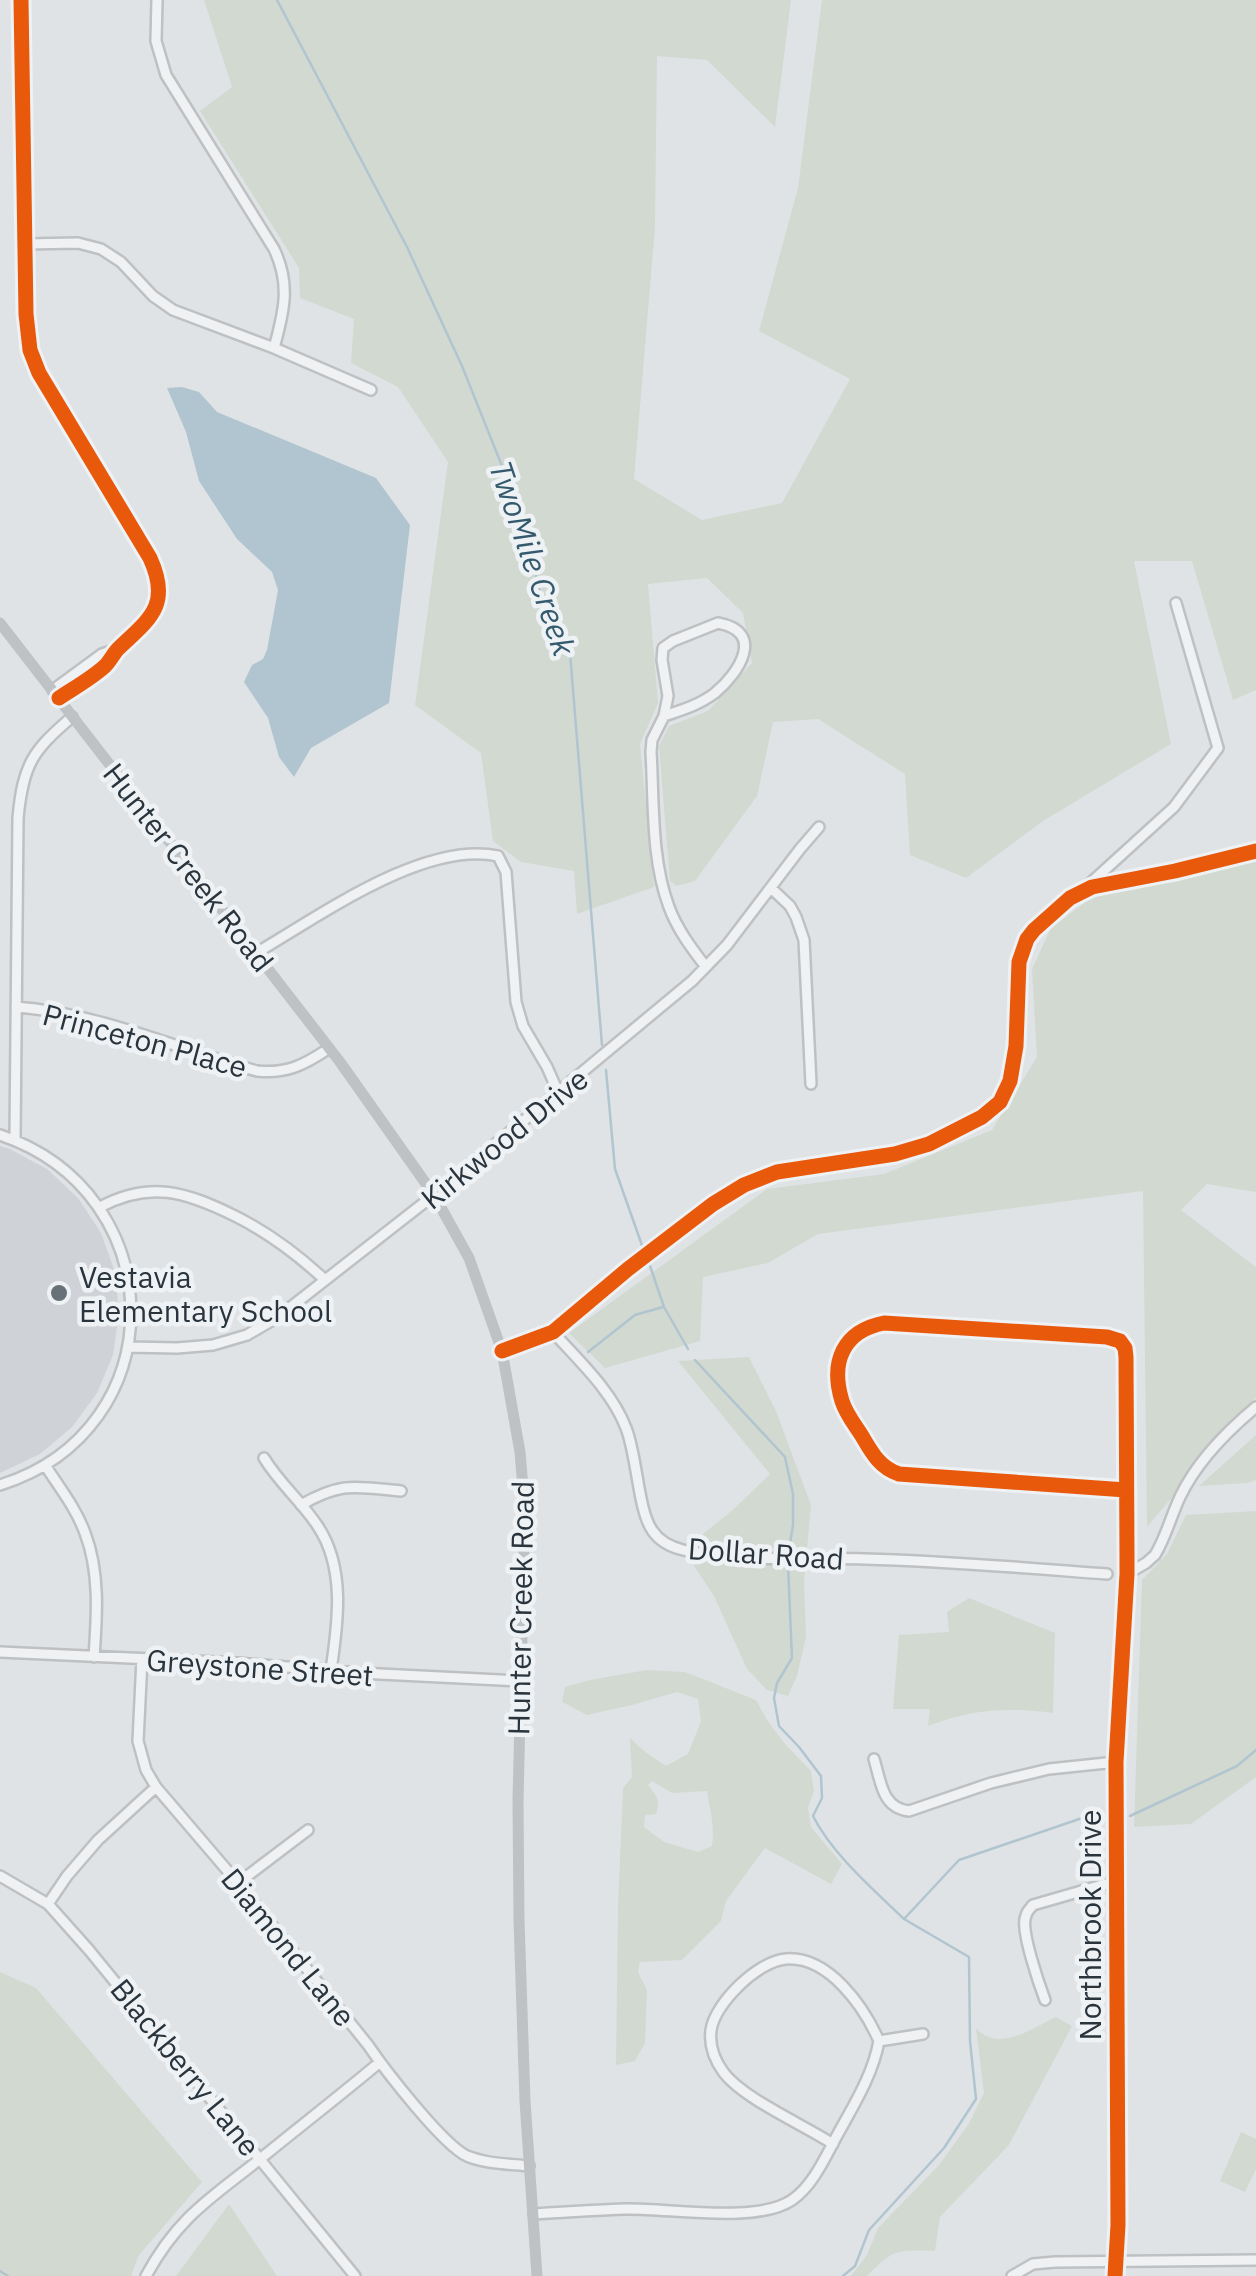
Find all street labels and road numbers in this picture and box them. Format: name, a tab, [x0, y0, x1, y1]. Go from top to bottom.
street label: Hunter Creek Road	[95, 755, 283, 979]
street label: Princeton Place	[39, 994, 251, 1086]
street label: Kirkwood Drive	[412, 1059, 596, 1217]
street label: Hunter Creek Road	[498, 1480, 542, 1736]
street label: Dollar Road	[687, 1528, 845, 1578]
street label: Greystone Street	[145, 1640, 375, 1694]
street label: Northbrook Drive	[1070, 1809, 1109, 2041]
street label: Diamond Lane	[213, 1860, 365, 2034]
street label: Blackberry Lane	[102, 1970, 270, 2164]

